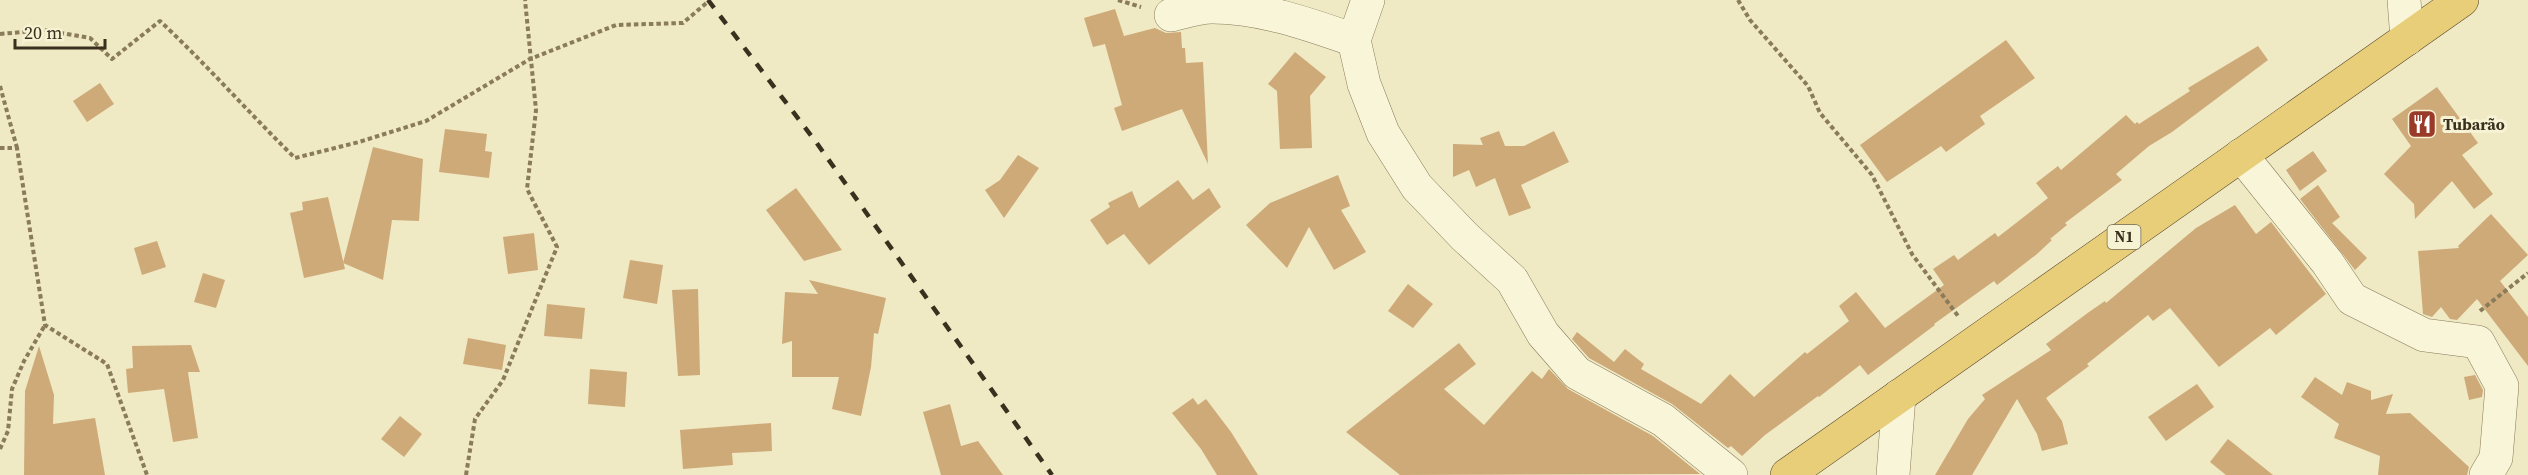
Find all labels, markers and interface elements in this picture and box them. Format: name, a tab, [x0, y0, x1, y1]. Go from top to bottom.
scale bar	[15, 12, 105, 50]
text: 20 m	[24, 20, 62, 45]
restaurant icon: Tubarão	[2406, 108, 2438, 140]
place label: Tubarão	[2443, 113, 2505, 135]
road number: N1	[2108, 225, 2140, 249]

